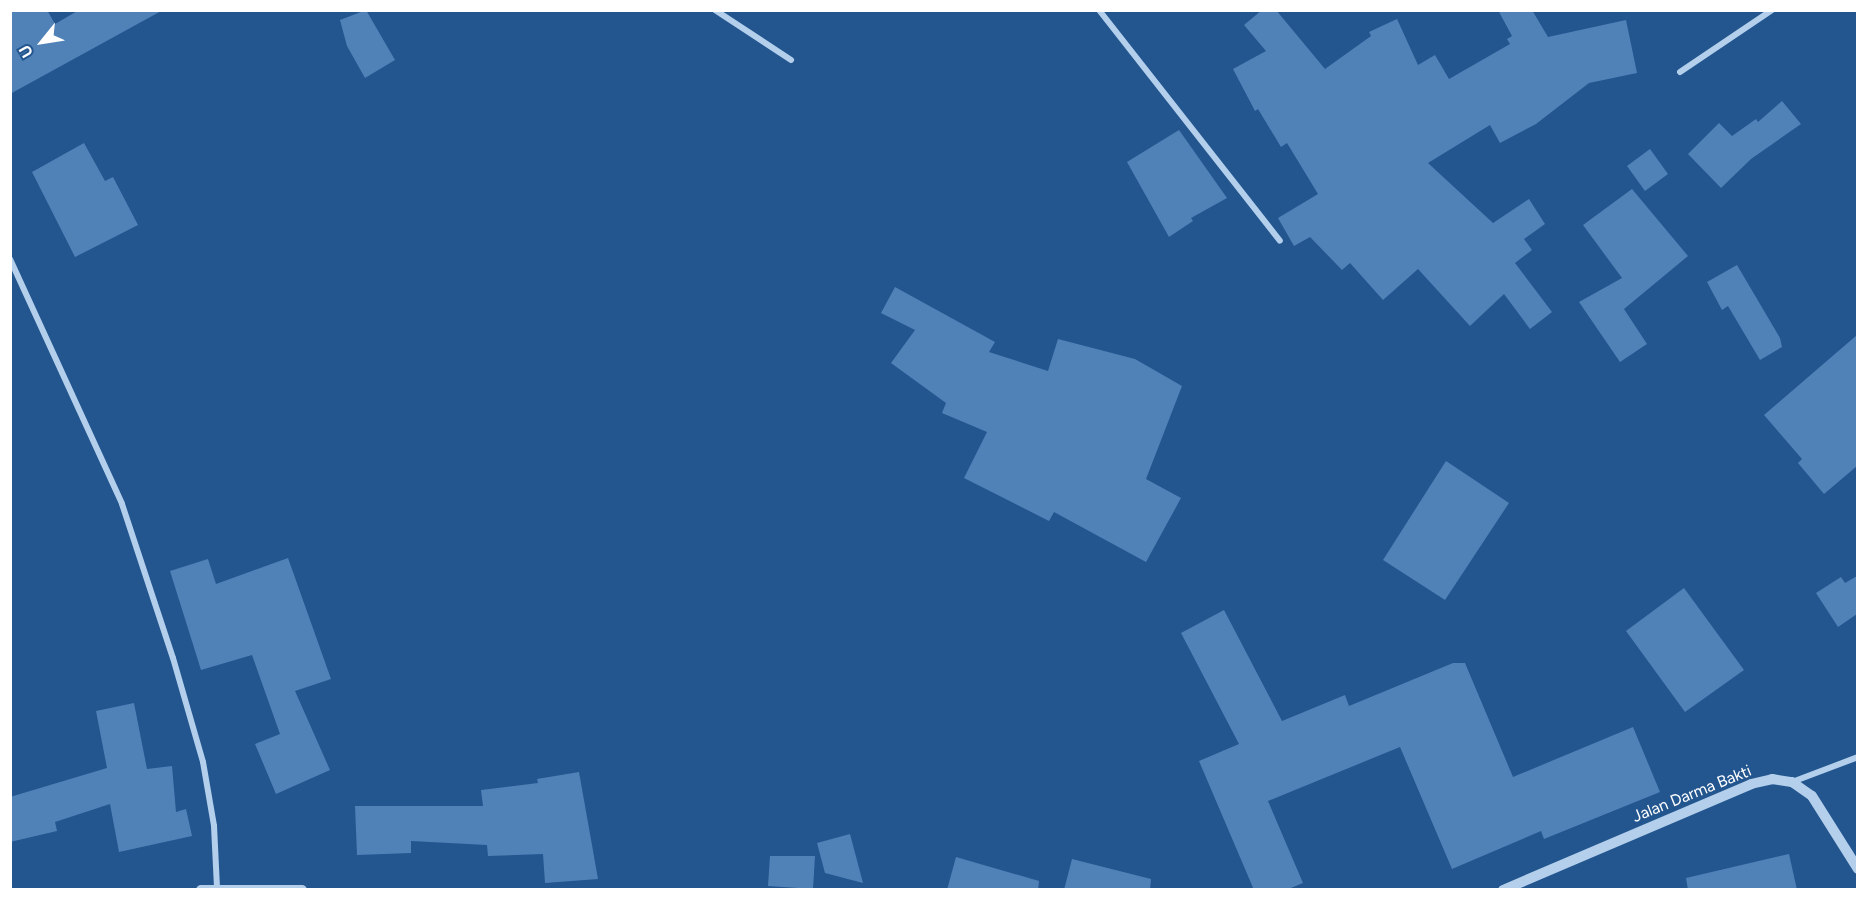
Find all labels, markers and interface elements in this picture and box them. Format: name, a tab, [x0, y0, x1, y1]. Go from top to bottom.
north arrow	[12, 12, 72, 72]
text: U	[15, 42, 37, 61]
street label: Jalan Darma Bakti	[1630, 761, 1754, 827]

